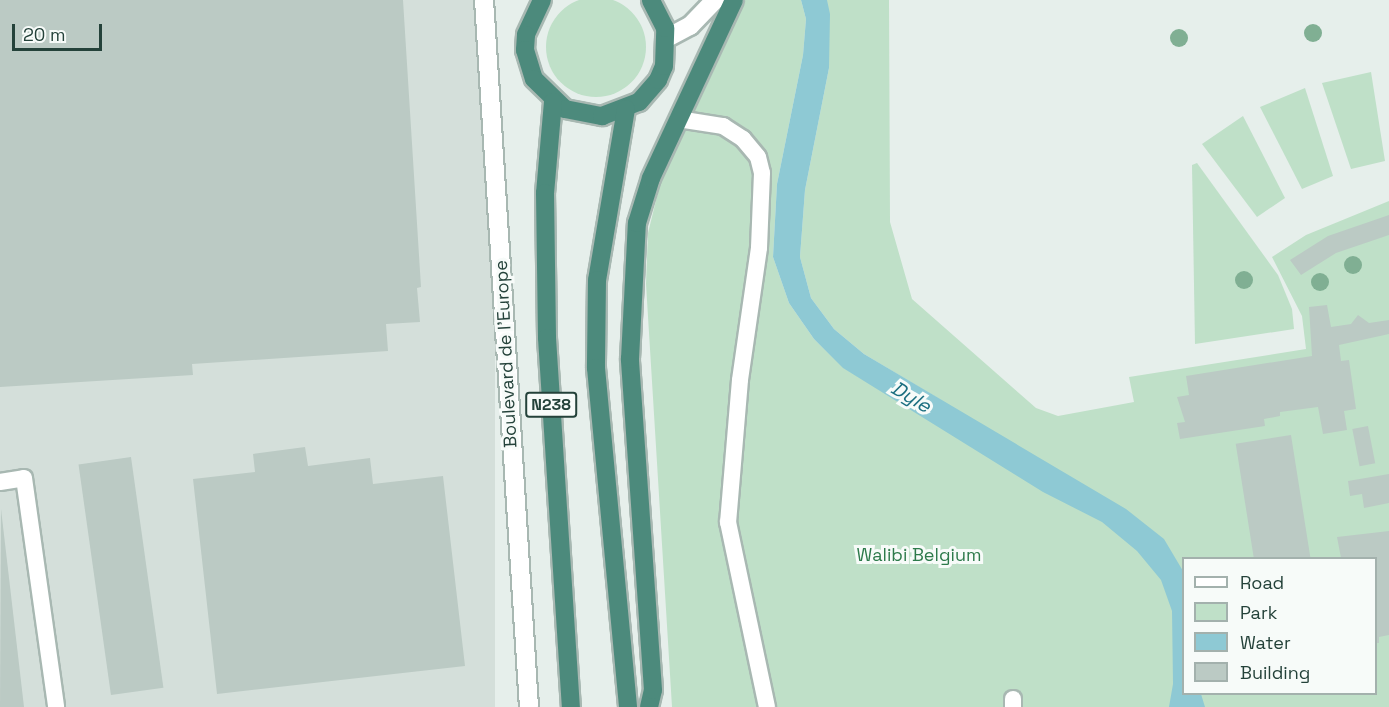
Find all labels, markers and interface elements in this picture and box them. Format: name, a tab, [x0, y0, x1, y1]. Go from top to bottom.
scale bar	[15, 12, 105, 50]
text: 20 m	[23, 23, 66, 46]
street label: Boulevard de l'Europe	[490, 260, 522, 448]
water label: Dyle	[887, 376, 935, 418]
road number: N238	[524, 392, 578, 418]
park label: Walibi Belgium	[857, 544, 981, 566]
legend	[1182, 557, 1377, 695]
text: Road	[1240, 571, 1284, 594]
text: Park	[1240, 601, 1277, 624]
text: Water	[1240, 631, 1291, 654]
text: Building	[1240, 661, 1310, 684]

